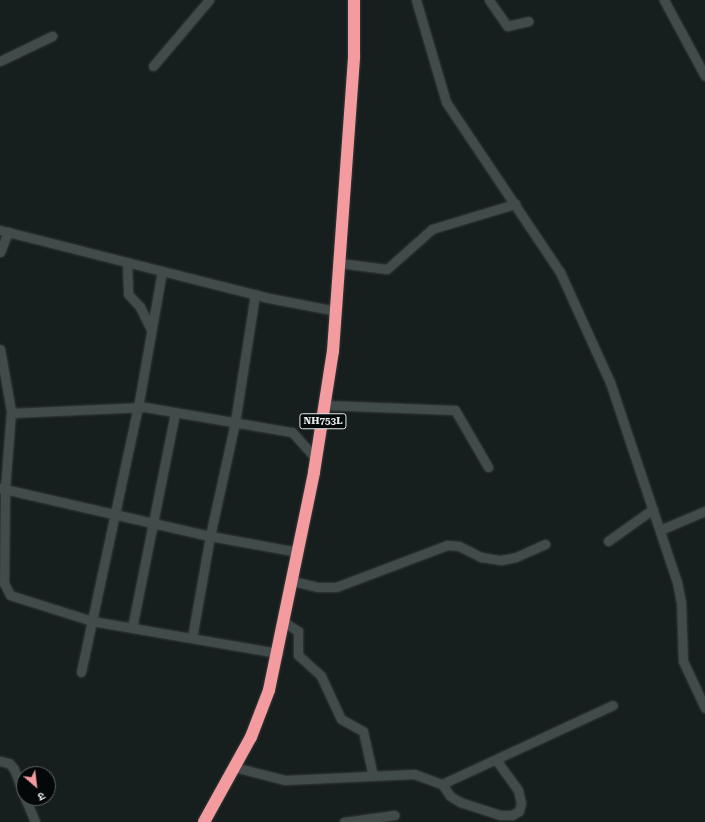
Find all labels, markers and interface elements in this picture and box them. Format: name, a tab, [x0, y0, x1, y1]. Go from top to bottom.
road number: NH753L	[299, 413, 347, 429]
north arrow	[16, 766, 56, 806]
text: उ	[36, 789, 47, 803]

